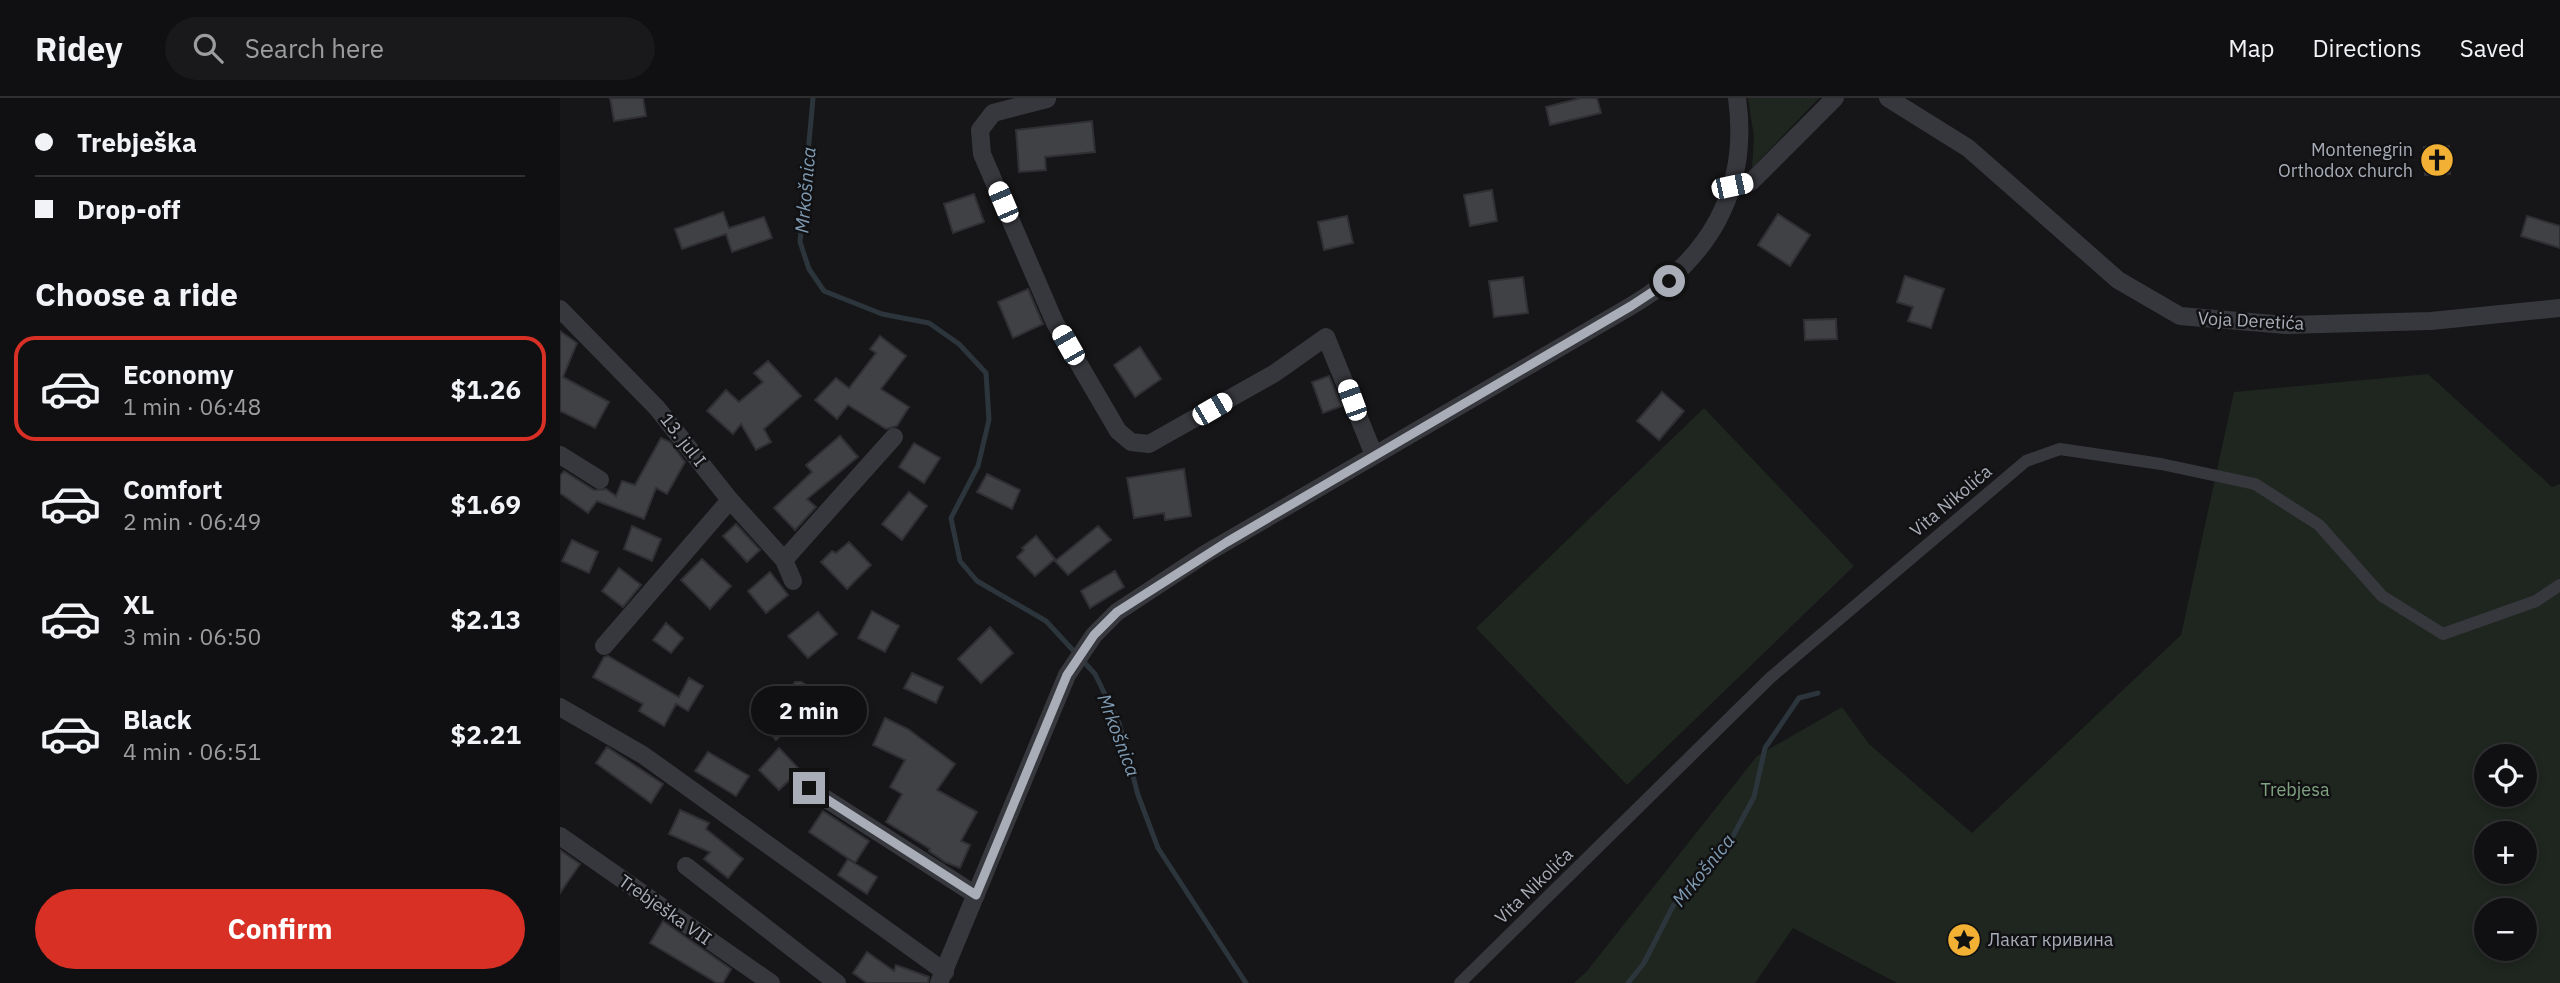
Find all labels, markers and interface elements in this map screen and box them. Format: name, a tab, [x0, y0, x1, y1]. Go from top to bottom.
search box	[165, 17, 655, 80]
text: Ridey	[35, 27, 123, 70]
icon: search	[189, 29, 227, 67]
text: Search here	[245, 31, 384, 65]
text: Map	[2228, 32, 2274, 64]
text: Directions	[2312, 32, 2422, 64]
text: Saved	[2460, 32, 2525, 64]
text: Trebješka	[77, 125, 197, 159]
place label: Montenegrin Orthodox church	[2278, 138, 2413, 182]
church icon: Montenegrin Orthodox church	[2418, 141, 2456, 179]
water label: Mrkošnica	[789, 146, 821, 234]
car	[1710, 171, 1755, 201]
car	[986, 179, 1021, 225]
text: Drop-off	[77, 192, 180, 226]
route start	[1653, 265, 1685, 297]
text: Choose a ride	[35, 273, 238, 315]
street label: Voja Deretića	[2197, 306, 2305, 335]
car	[1049, 322, 1088, 368]
icon: car	[39, 357, 102, 420]
text: Economy	[123, 357, 234, 391]
text: $1.26	[451, 372, 521, 406]
car	[1335, 377, 1370, 423]
car	[1189, 389, 1236, 429]
text: 1 min · 06:48	[123, 391, 261, 421]
street label: 13. jul I	[655, 408, 711, 471]
street label: Vita Nikolića	[1905, 459, 1997, 542]
icon: car	[39, 472, 102, 535]
text: Comfort	[123, 472, 222, 506]
text: $1.69	[451, 487, 521, 521]
text: 2 min · 06:49	[123, 506, 261, 536]
icon: car	[39, 587, 102, 650]
text: XL	[123, 587, 154, 621]
text: $2.13	[451, 602, 521, 636]
text: 3 min · 06:50	[123, 621, 261, 651]
callout: 2 min	[751, 686, 867, 736]
water label: Mrkošnica	[1092, 690, 1146, 780]
text: 2 min	[779, 695, 839, 725]
icon: car	[39, 702, 102, 765]
text: Black	[123, 702, 191, 736]
text: $2.21	[451, 717, 521, 751]
text: 4 min · 06:51	[123, 736, 261, 766]
map controls	[2474, 744, 2537, 961]
button: locate	[2474, 744, 2537, 807]
route end	[793, 772, 825, 804]
park label: Trebjesa	[2260, 778, 2330, 801]
button: +	[2474, 821, 2537, 884]
water label: Mrkošnica	[1666, 829, 1740, 911]
street label: Vita Nikolića	[1490, 842, 1578, 929]
street label: Trebješka VII	[614, 869, 716, 950]
button: Confirm	[35, 889, 525, 969]
button: −	[2474, 898, 2537, 961]
place icon: Лакат кривина	[1945, 921, 1983, 959]
place label: Лакат кривина	[1988, 928, 2114, 951]

